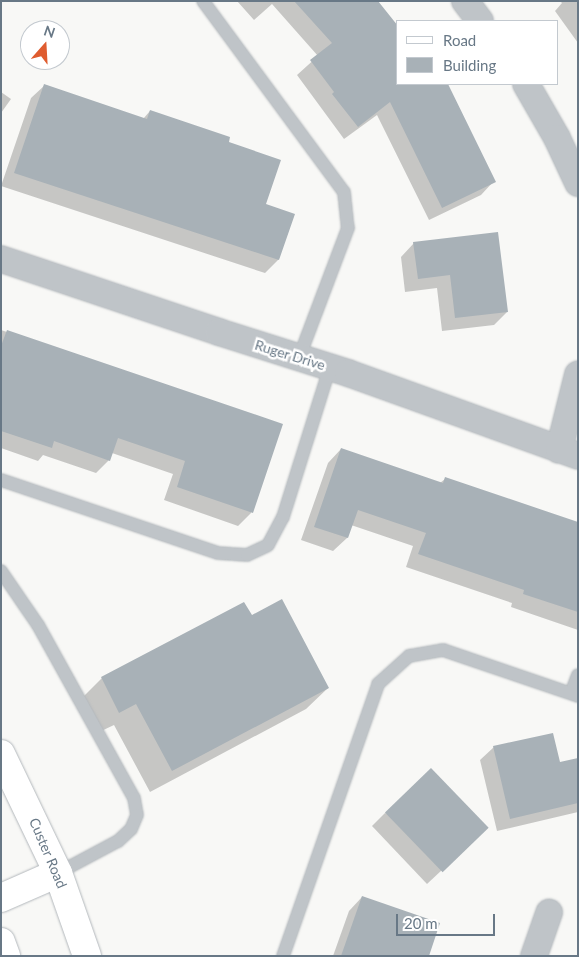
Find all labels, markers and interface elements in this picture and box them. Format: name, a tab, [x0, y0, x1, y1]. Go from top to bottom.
north arrow	[20, 20, 70, 70]
legend	[396, 20, 559, 85]
text: N	[42, 21, 58, 41]
text: Road	[443, 31, 476, 49]
text: Building	[443, 56, 496, 74]
street label: Ruger Drive	[253, 336, 327, 374]
street label: Custer Road	[26, 815, 70, 891]
scale bar	[399, 904, 498, 936]
text: 20 m	[404, 914, 438, 932]

